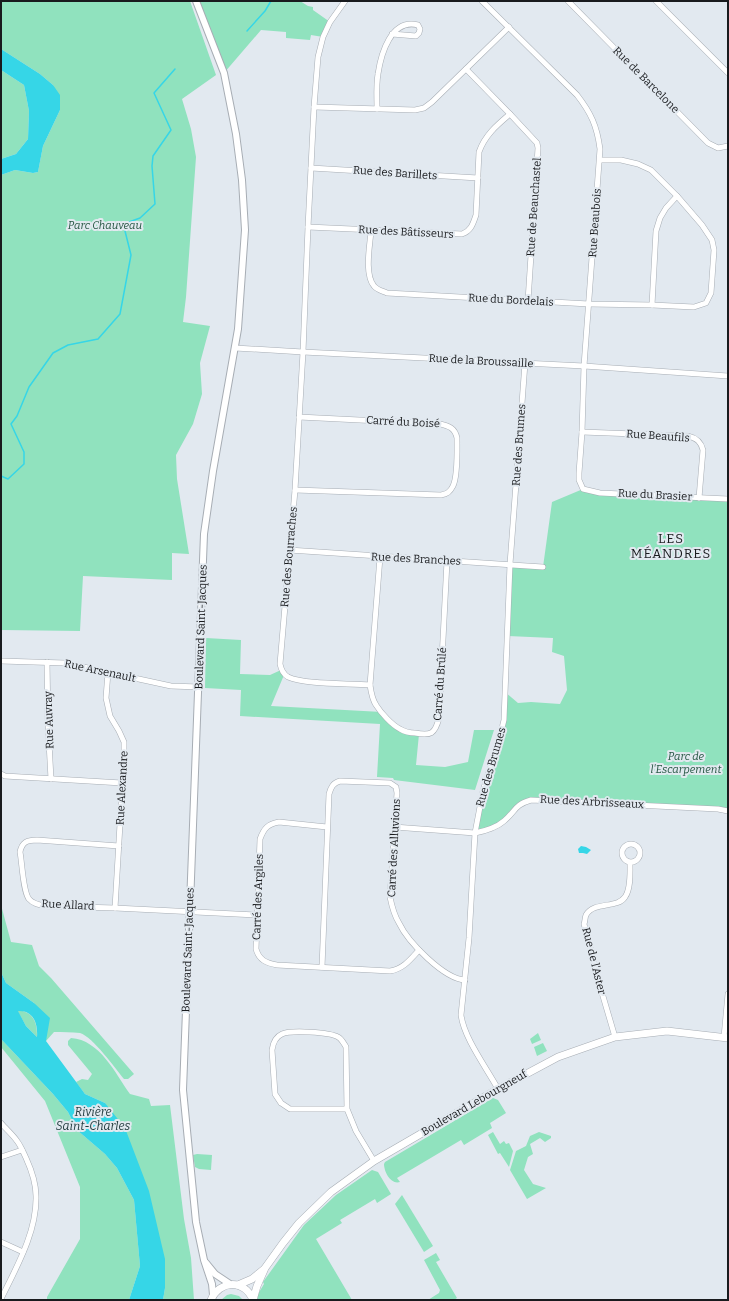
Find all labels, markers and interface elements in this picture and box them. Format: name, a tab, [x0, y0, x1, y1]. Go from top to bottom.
street label: Rue de Barcelone	[610, 44, 682, 116]
street label: Rue de Beauchastel	[524, 157, 544, 257]
street label: Rue des Barillets	[352, 164, 438, 182]
street label: Rue Beaubois	[586, 188, 604, 258]
park label: Parc Chauveau	[68, 219, 142, 232]
street label: Rue des Bâtisseurs	[358, 223, 454, 241]
street label: Rue du Bordelais	[468, 291, 554, 309]
street label: Rue de la Broussaille	[428, 352, 534, 370]
street label: Rue des Brumes	[510, 403, 528, 487]
street label: Carré du Boisé	[366, 414, 440, 430]
street label: Rue Beaufils	[626, 427, 690, 445]
street label: Rue du Brasier	[617, 487, 693, 503]
street label: Rue des Bourraches	[278, 506, 300, 608]
district label: LES MÉANDRES	[631, 531, 711, 561]
street label: Rue des Branches	[371, 550, 461, 568]
street label: Boulevard Saint-Jacques	[192, 564, 210, 690]
street label: Carré du Brûlé	[431, 647, 449, 721]
street label: Rue Arsenault	[63, 657, 137, 685]
street label: Rue Auvray	[41, 691, 57, 749]
street label: Rue des Brumes	[473, 726, 509, 808]
street label: Rue Alexandre	[114, 750, 130, 826]
park label: Parc de l'Escarpement	[651, 750, 722, 776]
street label: Rue des Arbrisseaux	[540, 793, 644, 811]
street label: Carré des Alluvions	[385, 798, 403, 898]
street label: Carré des Argiles	[250, 854, 266, 940]
street label: Boulevard Saint-Jacques	[179, 887, 197, 1013]
street label: Rue Allard	[41, 897, 95, 913]
street label: Rue de l'Aster	[579, 926, 609, 996]
street label: Boulevard Lebourgneuf	[419, 1067, 530, 1139]
water label: Rivière Saint-Charles	[56, 1105, 131, 1133]

